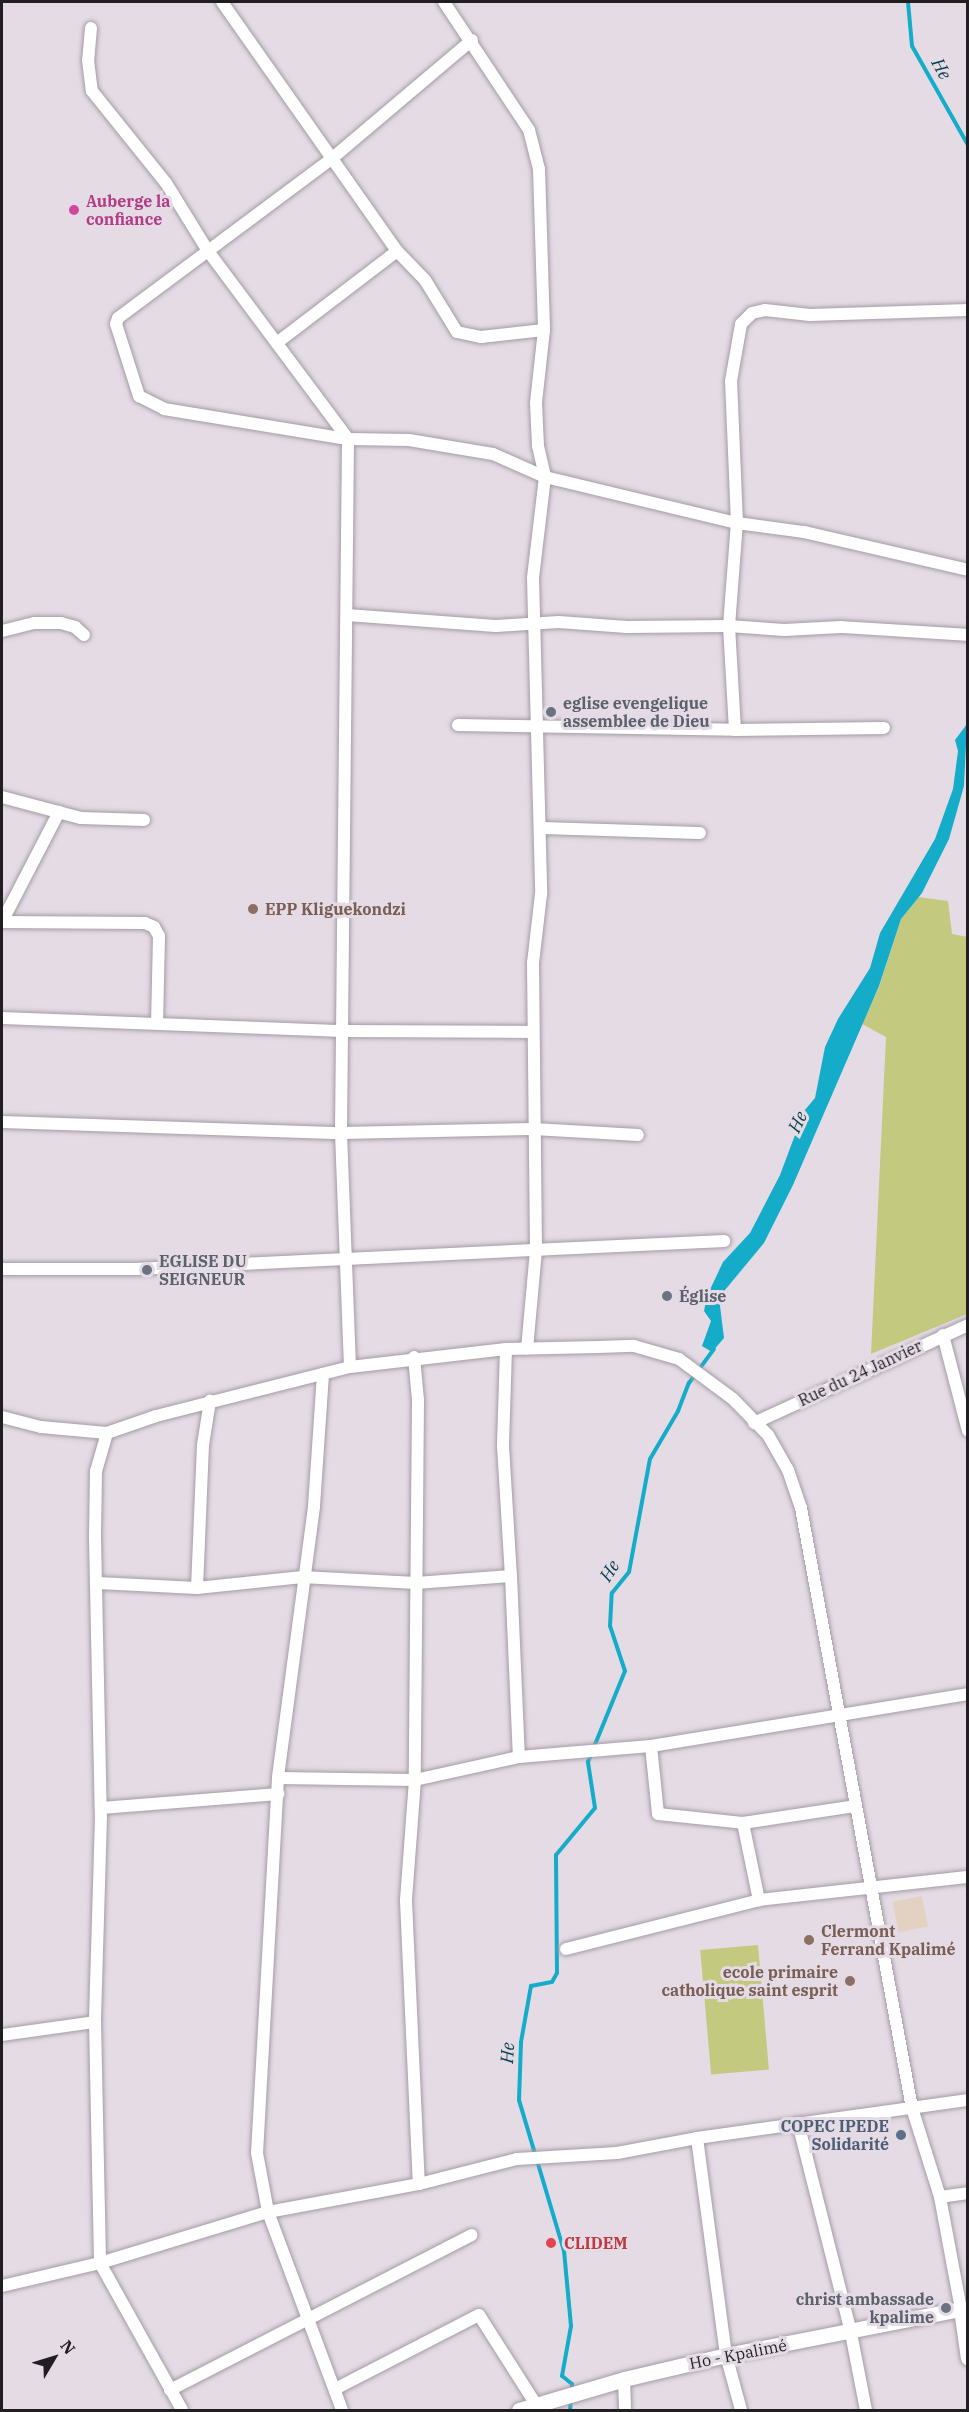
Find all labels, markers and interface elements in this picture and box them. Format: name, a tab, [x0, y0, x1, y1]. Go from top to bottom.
water label: He	[926, 55, 956, 83]
place label: Auberge la confiance	[86, 191, 170, 229]
marker: Auberge la confiance	[67, 203, 81, 217]
place label: eglise evengelique assemblee de Dieu	[563, 693, 710, 731]
marker: eglise evengelique assemblee de Dieu	[544, 705, 558, 719]
place label: EPP Kliguekondzi	[265, 899, 406, 919]
marker: EPP Kliguekondzi	[246, 902, 260, 916]
water label: He	[784, 1108, 812, 1136]
place label: EGLISE DU SEIGNEUR	[159, 1251, 247, 1289]
marker: EGLISE DU SEIGNEUR	[140, 1263, 154, 1277]
place label: Église	[679, 1286, 726, 1306]
marker: Église	[660, 1289, 674, 1303]
street label: Rue du 24 Janvier	[795, 1336, 925, 1410]
water label: He	[595, 1556, 625, 1586]
place label: Clermont Ferrand Kpalimé	[821, 1921, 956, 1959]
marker: Clermont Ferrand Kpalimé	[802, 1933, 816, 1947]
place label: ecole primaire catholique saint esprit	[662, 1962, 838, 2000]
marker: ecole primaire catholique saint esprit	[843, 1974, 857, 1988]
water label: He	[497, 2042, 519, 2064]
place label: COPEC IPEDE Solidarité	[780, 2116, 889, 2154]
marker: COPEC IPEDE Solidarité	[894, 2128, 908, 2142]
place label: CLIDEM	[564, 2233, 628, 2253]
marker: CLIDEM	[542, 2234, 560, 2252]
place label: christ ambassade kpalime	[796, 2289, 934, 2327]
marker: christ ambassade kpalime	[939, 2301, 953, 2315]
north arrow	[24, 2328, 84, 2388]
street label: Ho - Kpalimé	[688, 2335, 788, 2373]
text: N	[56, 2336, 80, 2358]

